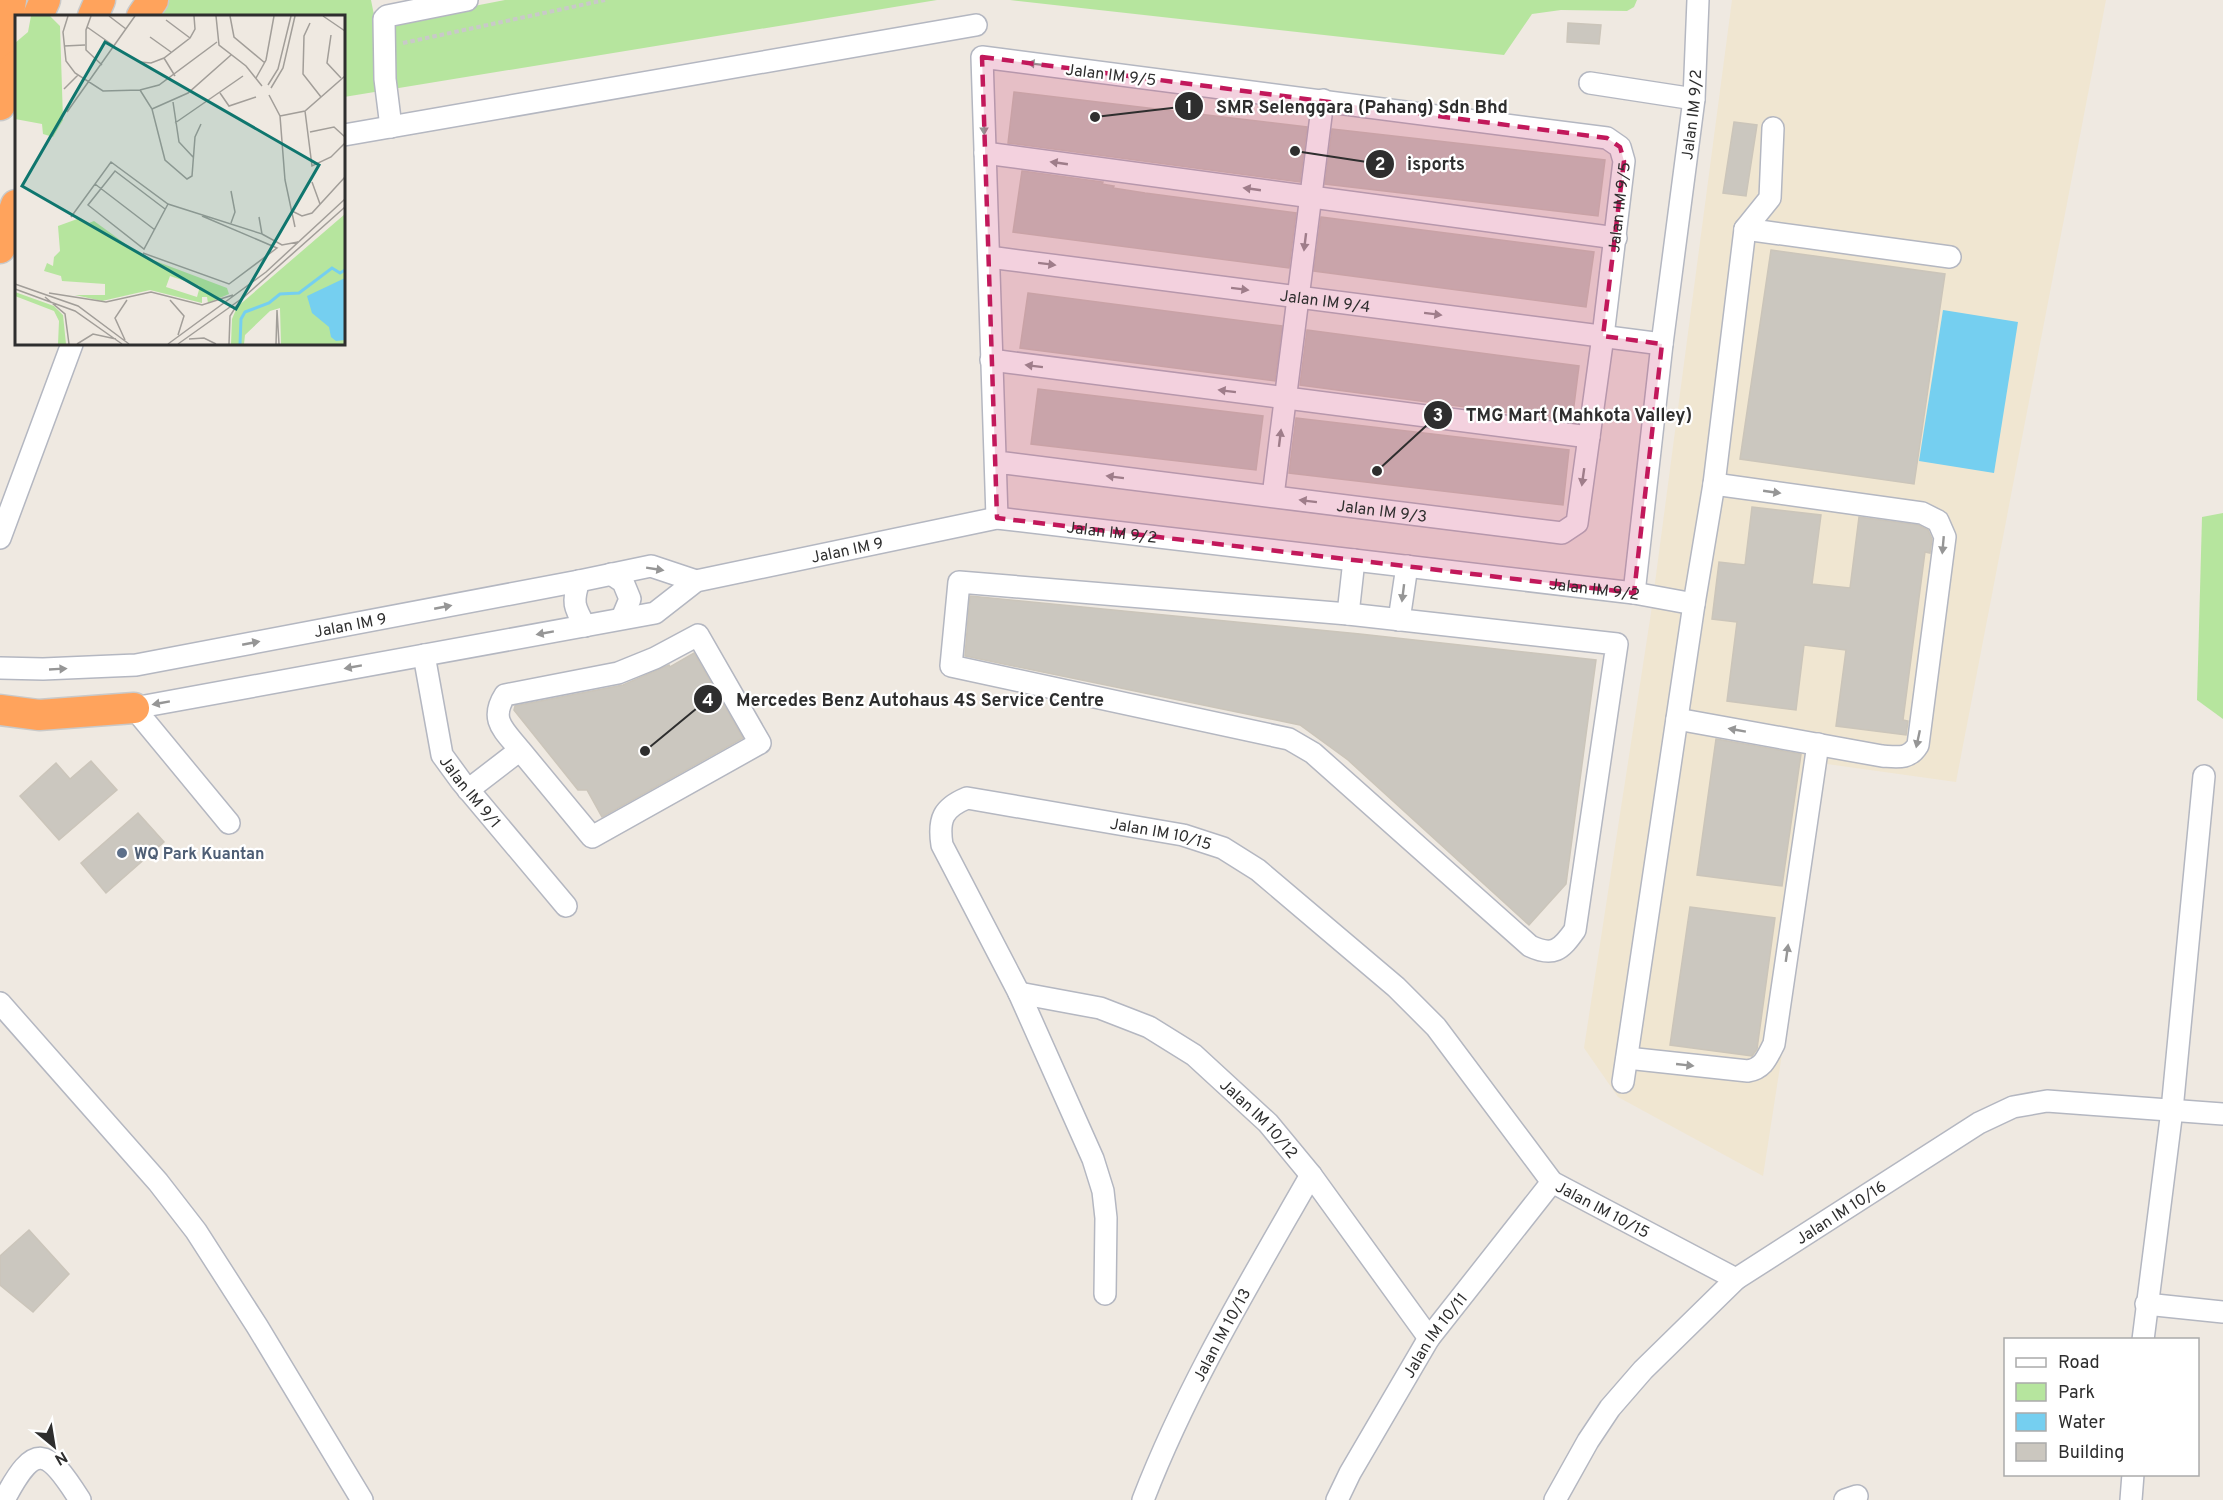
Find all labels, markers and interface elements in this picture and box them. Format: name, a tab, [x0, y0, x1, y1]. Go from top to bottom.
inset map	[15, 15, 345, 345]
one-way arrow	[1027, 59, 1046, 69]
street label: Jalan IM 9/5	[1064, 61, 1157, 91]
street label: Jalan IM 9/2	[1678, 69, 1707, 161]
callout: SMR Selenggara (Pahang) Sdn Bhd	[1174, 88, 1520, 124]
text: 1	[1185, 97, 1193, 120]
text: SMR Selenggara (Pahang) Sdn Bhd	[1216, 97, 1508, 120]
one-way arrow	[979, 117, 989, 136]
callout: isports	[1365, 146, 1477, 182]
text: 2	[1374, 154, 1386, 177]
text: isports	[1407, 154, 1465, 177]
one-way arrow	[1050, 159, 1069, 168]
street label: Jalan IM 9/5	[1605, 161, 1636, 254]
one-way arrow	[1243, 185, 1262, 194]
one-way arrow	[1300, 232, 1310, 251]
one-way arrow	[1037, 260, 1056, 269]
one-way arrow	[1231, 285, 1250, 294]
street label: Jalan IM 9/4	[1278, 287, 1372, 318]
one-way arrow	[1424, 309, 1443, 319]
one-way arrow	[1024, 361, 1043, 371]
one-way arrow	[1217, 386, 1236, 395]
callout: TMG Mart (Mahkota Valley)	[1423, 397, 1705, 433]
text: 3	[1433, 405, 1443, 428]
text: TMG Mart (Mahkota Valley)	[1466, 405, 1692, 428]
one-way arrow	[1275, 429, 1285, 448]
one-way arrow	[1579, 467, 1588, 486]
one-way arrow	[1105, 472, 1124, 481]
one-way arrow	[1763, 488, 1782, 497]
one-way arrow	[1299, 496, 1318, 506]
street label: Jalan IM 9/3	[1335, 497, 1428, 528]
street label: Jalan IM 9/2	[1065, 518, 1158, 549]
street label: Jalan IM 9	[809, 534, 885, 569]
one-way arrow	[1938, 536, 1948, 555]
one-way arrow	[646, 564, 665, 573]
street label: Jalan IM 9/2	[1548, 575, 1641, 606]
one-way arrow	[1399, 584, 1408, 603]
one-way arrow	[434, 602, 453, 611]
street label: Jalan IM 9	[313, 610, 388, 643]
one-way arrow	[535, 629, 554, 638]
one-way arrow	[242, 638, 261, 647]
one-way arrow	[344, 663, 363, 672]
one-way arrow	[49, 664, 68, 673]
callout: Mercedes Benz Autohaus 4S Service Centre	[693, 681, 1116, 717]
text: 4	[702, 690, 714, 713]
text: Mercedes Benz Autohaus 4S Service Centre	[736, 690, 1104, 713]
one-way arrow	[152, 698, 171, 707]
one-way arrow	[1727, 725, 1746, 734]
one-way arrow	[1913, 729, 1922, 748]
street label: Jalan IM 9/1	[434, 753, 504, 833]
street label: Jalan IM 10/15	[1108, 815, 1214, 856]
place label: WQ Park Kuantan	[134, 845, 265, 865]
marker: WQ Park Kuantan	[115, 846, 129, 860]
one-way arrow	[1782, 944, 1791, 963]
one-way arrow	[1676, 1060, 1695, 1069]
street label: Jalan IM 10/12	[1215, 1076, 1301, 1163]
street label: Jalan IM 10/16	[1793, 1177, 1891, 1250]
street label: Jalan IM 10/15	[1551, 1178, 1653, 1244]
street label: Jalan IM 10/13	[1190, 1285, 1256, 1386]
street label: Jalan IM 10/11	[1400, 1289, 1473, 1382]
legend	[2004, 1338, 2199, 1476]
text: Road	[2058, 1352, 2100, 1375]
text: Park	[2058, 1382, 2095, 1405]
text: Water	[2058, 1412, 2105, 1435]
north arrow	[24, 1416, 84, 1476]
text: Building	[2058, 1442, 2124, 1465]
text: N	[51, 1446, 70, 1469]

